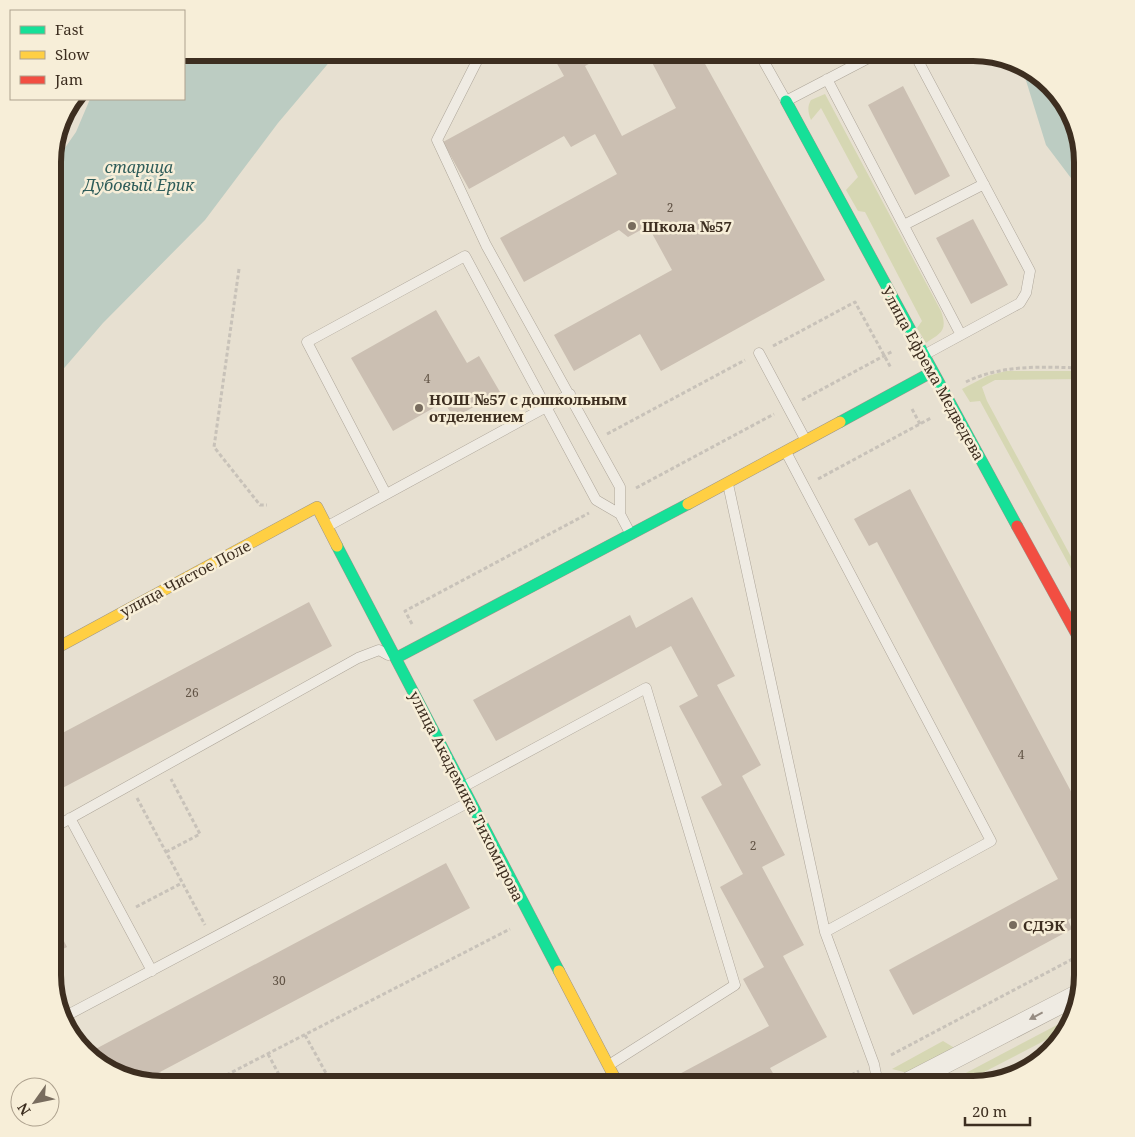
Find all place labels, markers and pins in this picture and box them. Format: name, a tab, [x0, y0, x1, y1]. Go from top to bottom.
place label: Школа №57	[642, 216, 732, 236]
marker: Школа №57	[626, 220, 638, 232]
place label: НОШ №57 с дошкольным отделением	[429, 389, 627, 426]
marker: НОШ №57 с дошкольным отделением	[413, 402, 425, 414]
place label: СДЭК	[1023, 915, 1065, 935]
marker: СДЭК	[1007, 919, 1019, 931]

